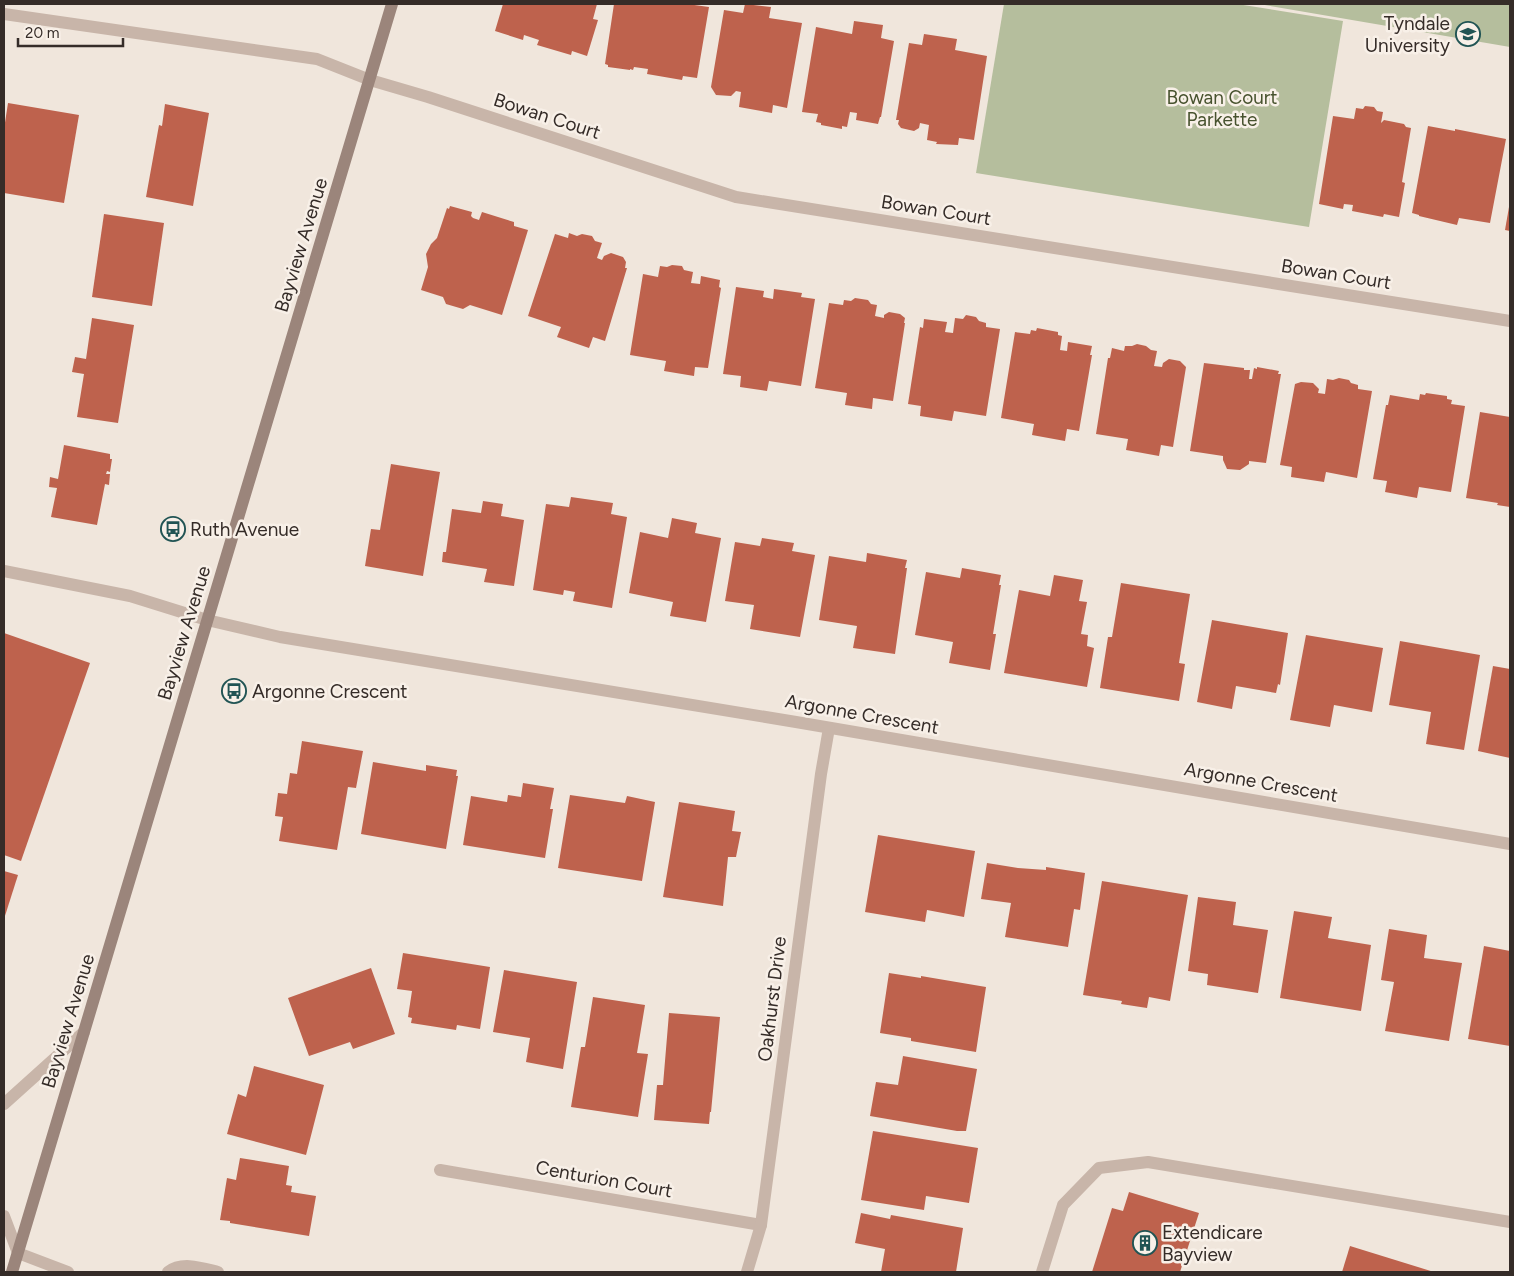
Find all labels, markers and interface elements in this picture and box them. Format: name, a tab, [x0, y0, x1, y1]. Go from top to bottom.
place label: Tyndale University	[1365, 12, 1450, 57]
scale bar	[18, 15, 122, 47]
school or university icon: Tyndale University	[1455, 21, 1481, 47]
text: 20 m	[25, 24, 59, 42]
park label: Bowan Court Parkette	[1167, 86, 1277, 131]
street label: Bowan Court	[491, 88, 603, 144]
street label: Bayview Avenue	[270, 175, 332, 315]
street label: Bowan Court	[879, 190, 993, 230]
street label: Bowan Court	[1279, 254, 1393, 294]
bus stop icon: Ruth Avenue	[160, 516, 186, 542]
place label: Ruth Avenue	[190, 518, 299, 541]
street label: Bayview Avenue	[153, 563, 215, 703]
bus stop icon: Argonne Crescent	[221, 678, 247, 704]
place label: Argonne Crescent	[252, 680, 408, 703]
street label: Argonne Crescent	[783, 689, 941, 739]
street label: Argonne Crescent	[1182, 757, 1340, 807]
street label: Oakhurst Drive	[753, 935, 791, 1063]
street label: Bayview Avenue	[37, 951, 99, 1091]
street label: Centurion Court	[534, 1156, 674, 1202]
place label: Extendicare Bayview	[1162, 1221, 1263, 1266]
building icon: Extendicare Bayview	[1132, 1230, 1158, 1256]

